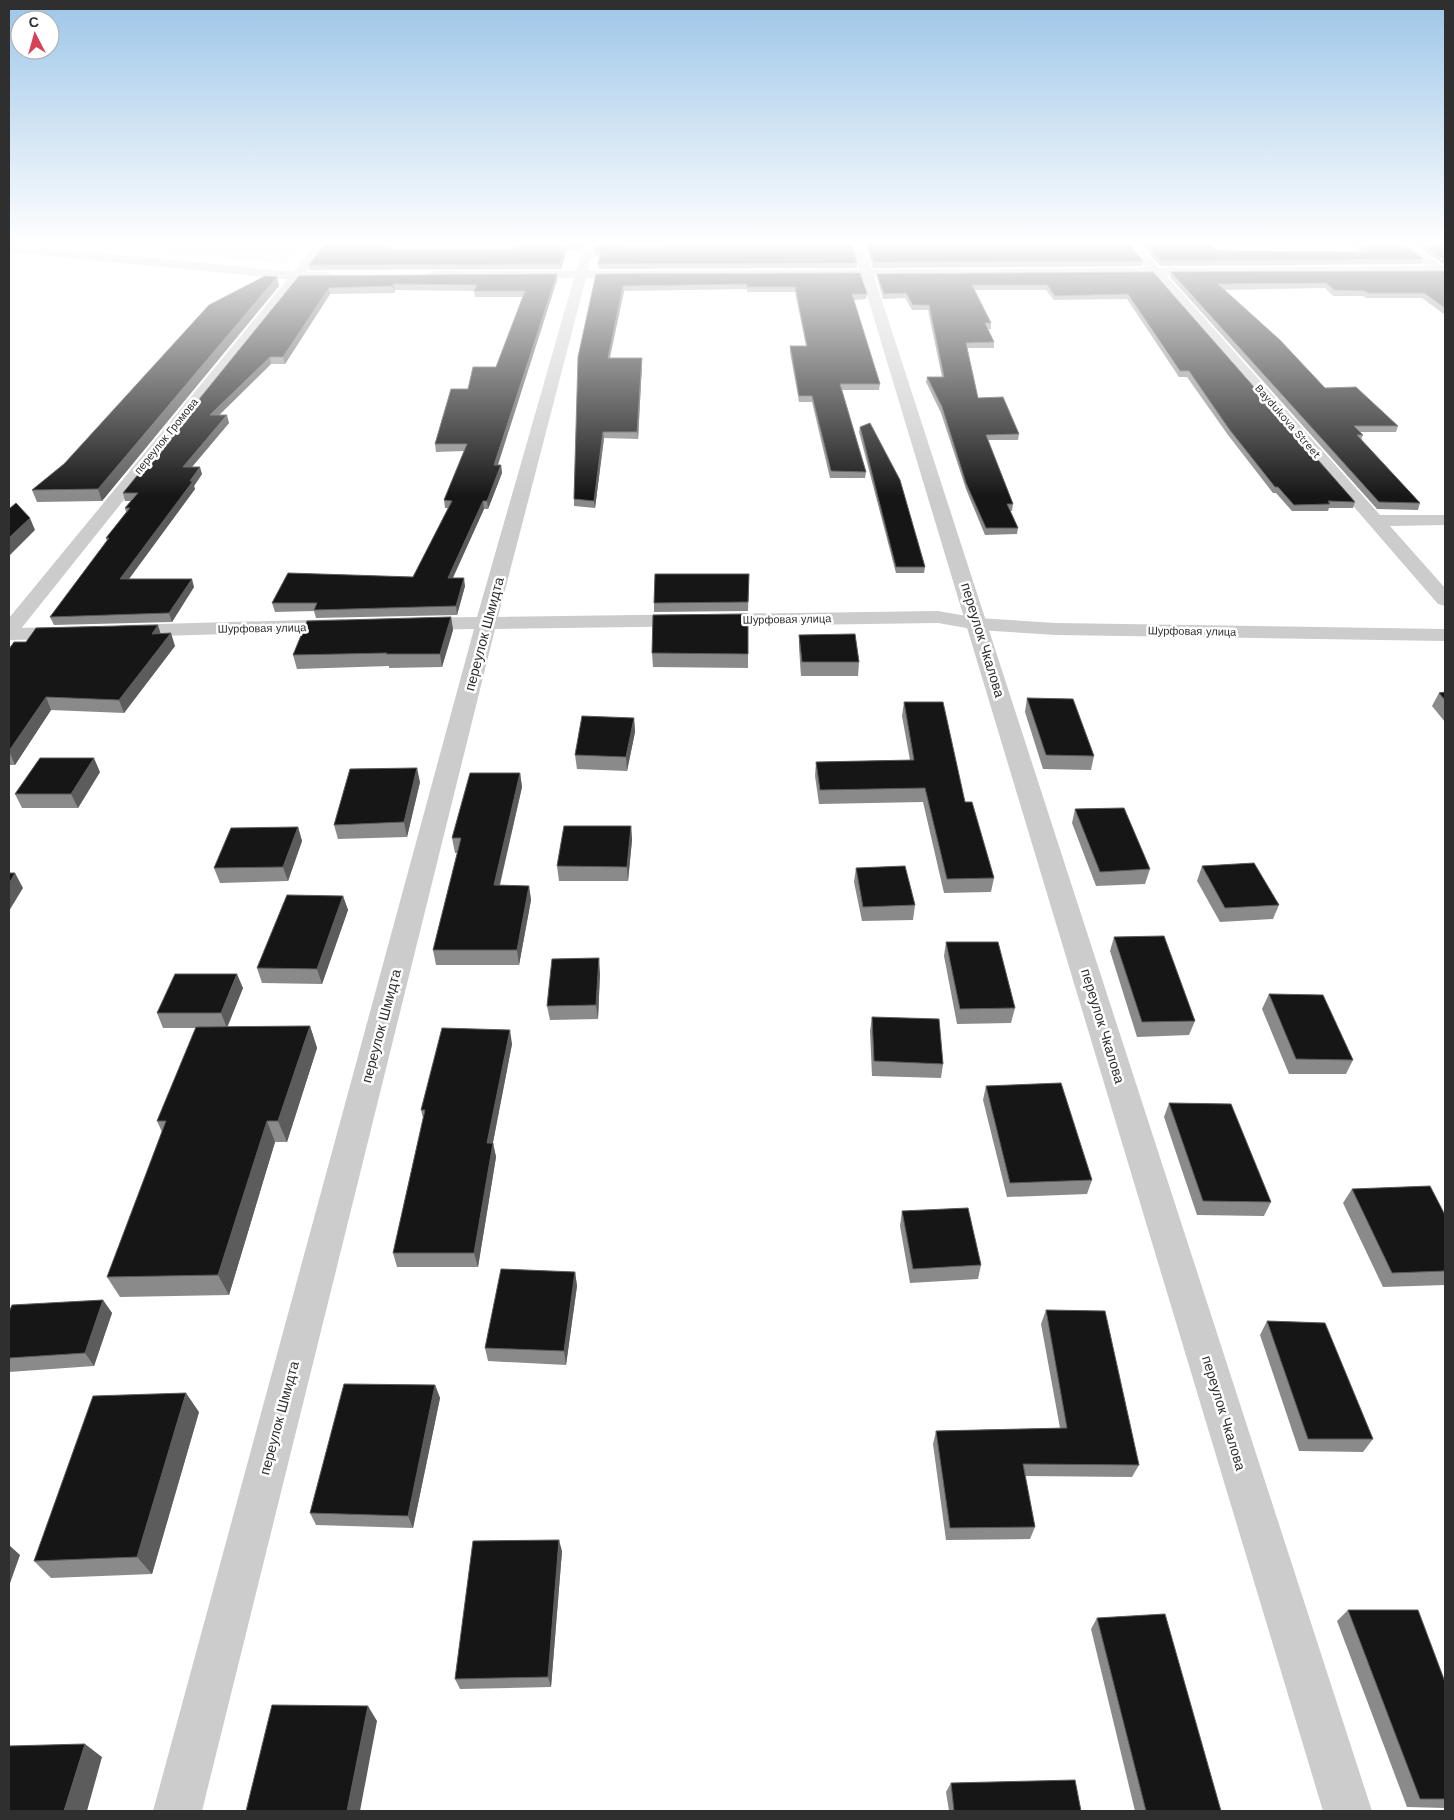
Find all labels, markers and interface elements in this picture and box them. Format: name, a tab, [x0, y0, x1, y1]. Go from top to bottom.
north arrow	[10, 10, 60, 60]
text: С	[28, 14, 40, 31]
street label: Baydukova Street	[1252, 382, 1323, 461]
street label: переулок Громова	[132, 395, 201, 477]
street label: переулок Шмидта	[461, 575, 507, 693]
street label: переулок Чкалова	[958, 581, 1008, 700]
street label: Шурфовая улица	[743, 612, 832, 627]
street label: Шурфовая улица	[218, 621, 307, 636]
street label: Шурфовая улица	[1148, 624, 1237, 639]
street label: переулок Шмидта	[358, 967, 404, 1085]
street label: переулок Чкалова	[1078, 967, 1128, 1086]
street label: переулок Чкалова	[1199, 1354, 1249, 1473]
street label: переулок Шмидта	[256, 1359, 302, 1477]

